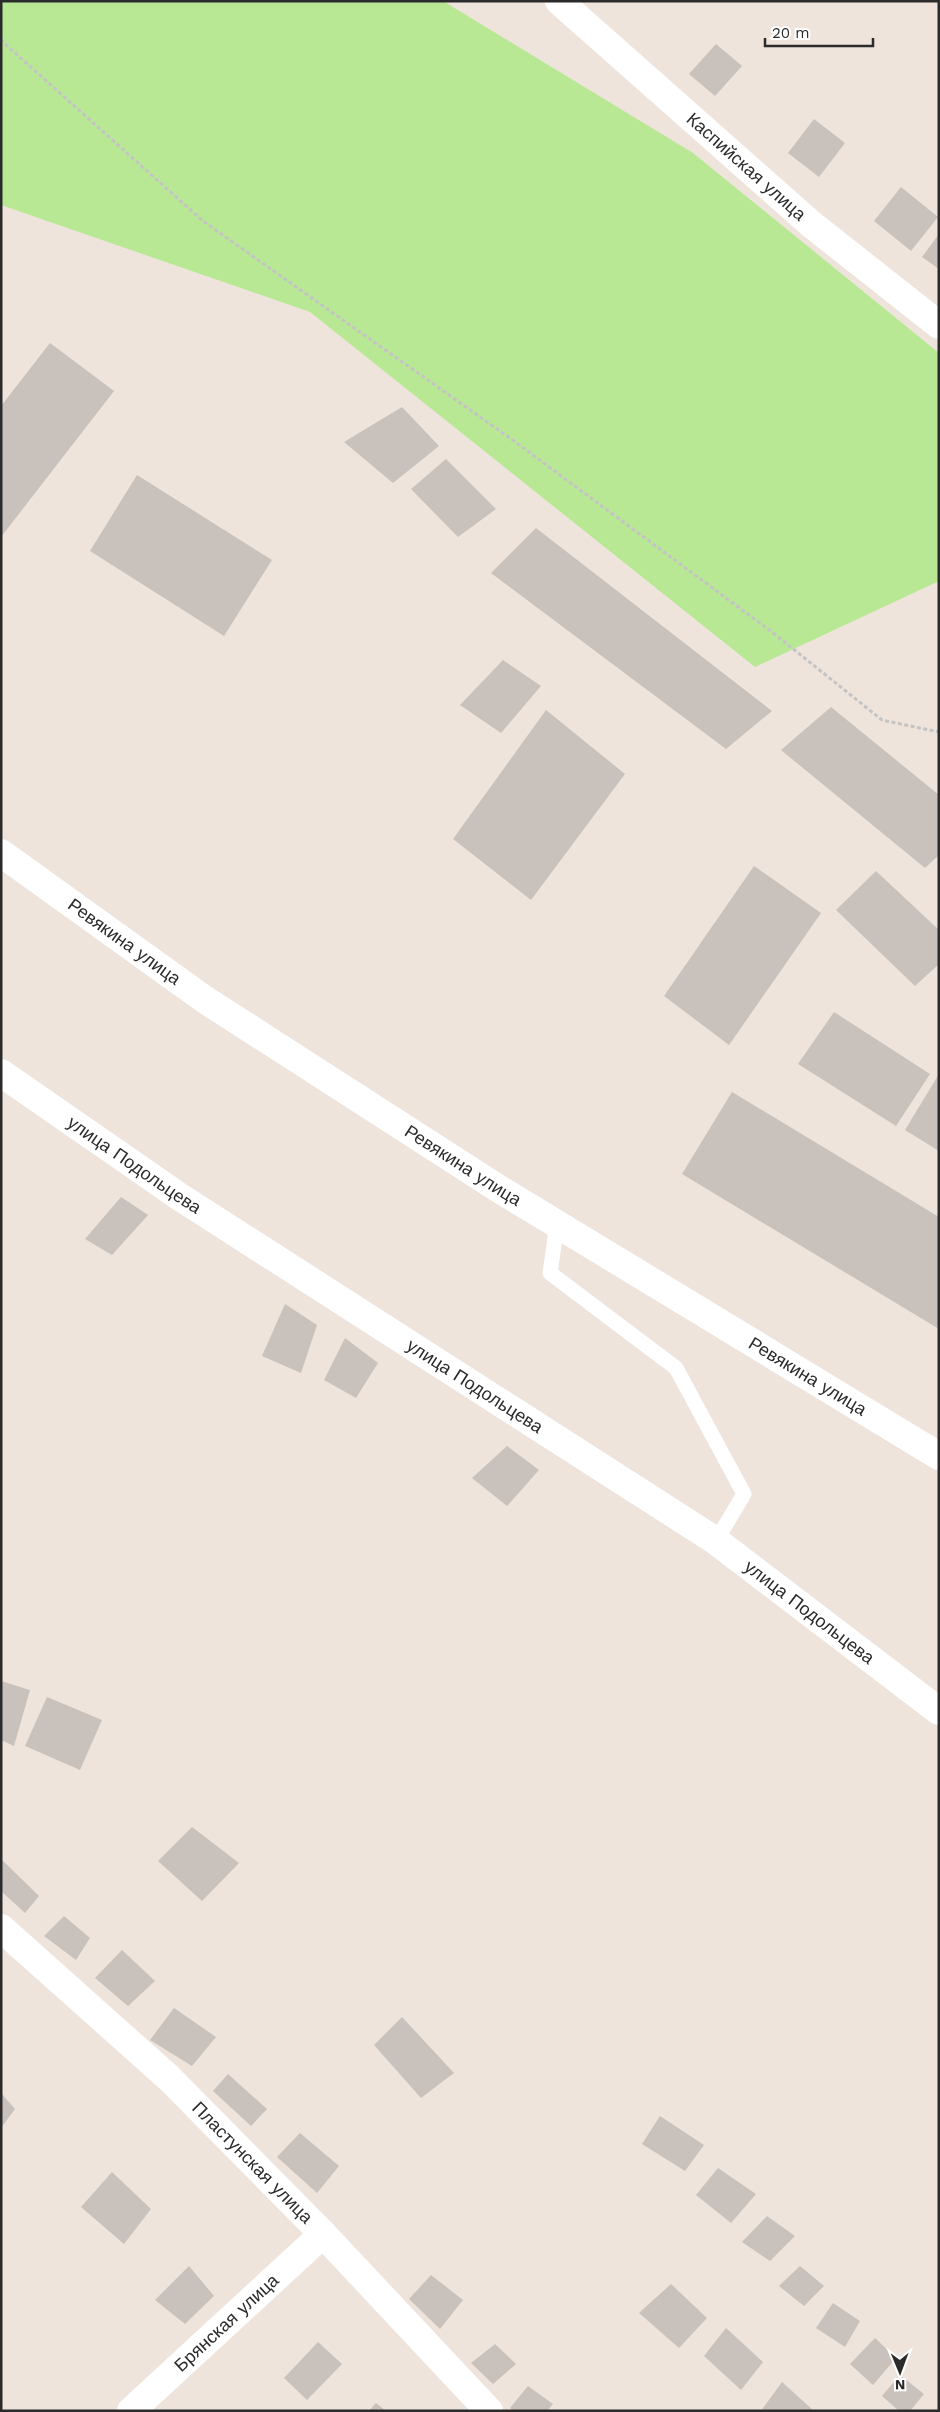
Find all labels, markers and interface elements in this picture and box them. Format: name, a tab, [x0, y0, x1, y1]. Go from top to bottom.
scale bar	[765, 15, 872, 47]
text: 20 m	[772, 24, 810, 42]
street label: Каспийская улица	[683, 108, 811, 225]
street label: Ревякина улица	[64, 894, 186, 990]
street label: улица Подольцева	[64, 1111, 206, 1218]
street label: Ревякина улица	[401, 1120, 526, 1210]
street label: Ревякина улица	[745, 1332, 871, 1420]
street label: улица Подольцева	[403, 1334, 548, 1438]
street label: улица Подольцева	[741, 1556, 880, 1669]
street label: Пластунская улица	[188, 2097, 318, 2228]
street label: Брянская улица	[170, 2269, 283, 2376]
north arrow	[875, 2347, 925, 2397]
text: N	[895, 2377, 906, 2393]

